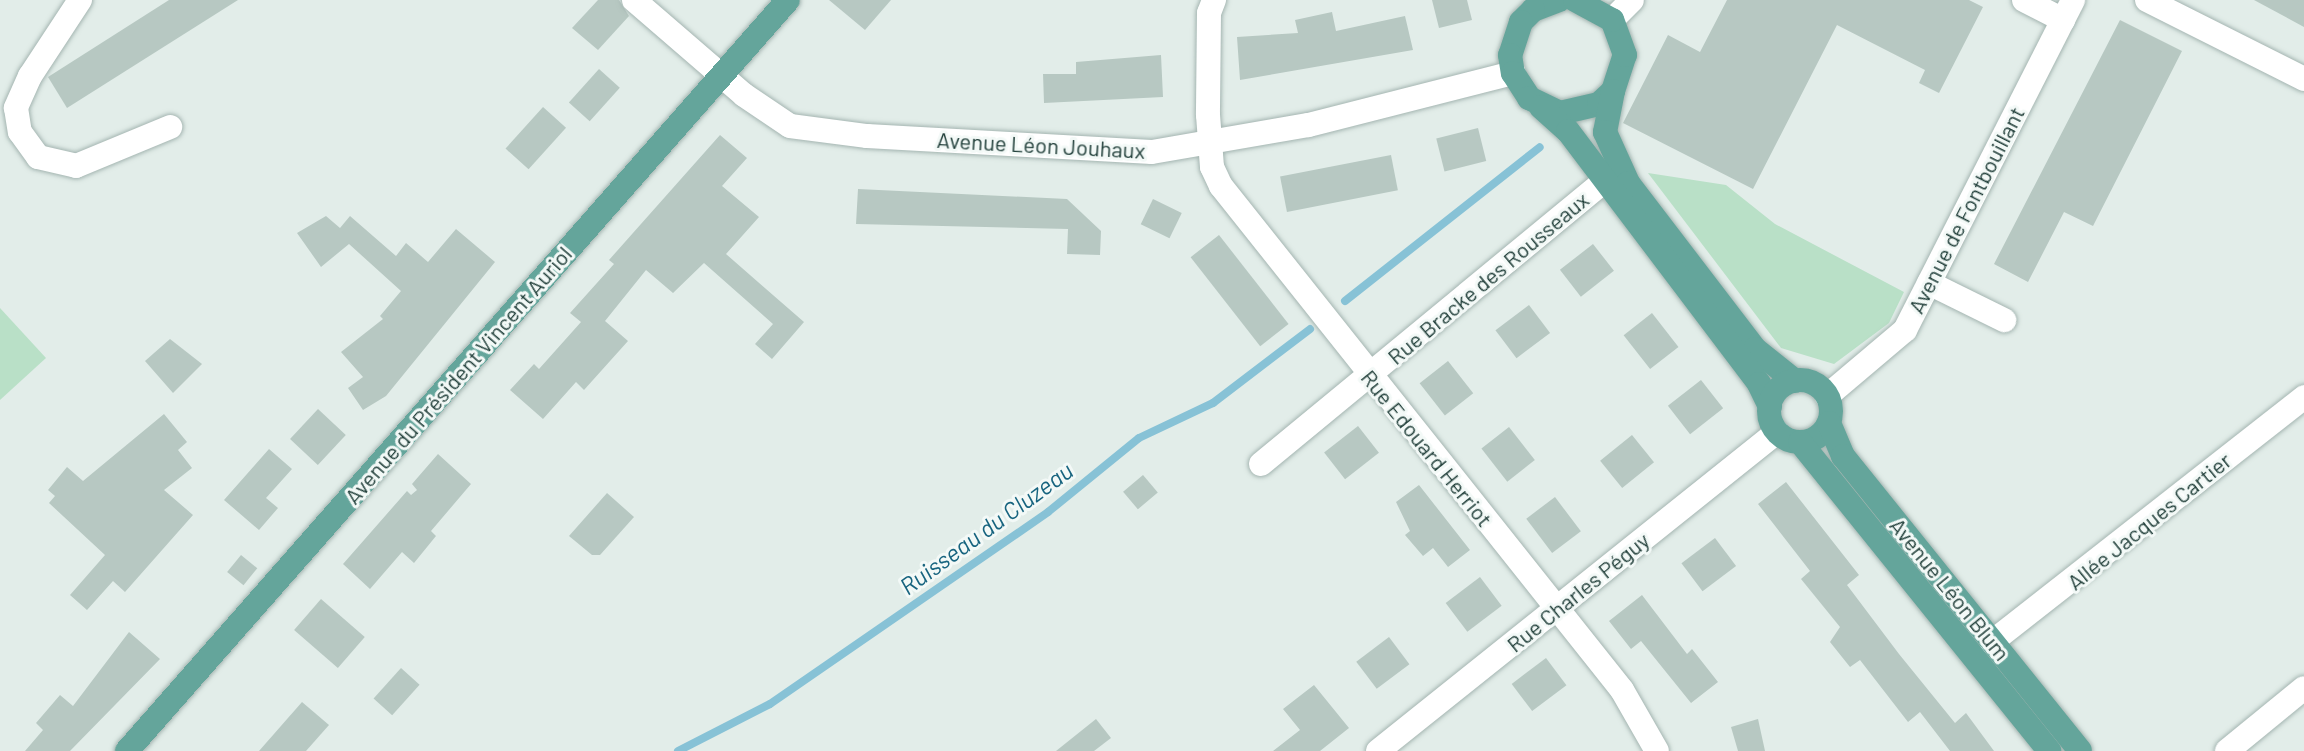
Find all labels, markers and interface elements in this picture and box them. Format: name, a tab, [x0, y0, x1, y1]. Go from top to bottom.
street label: Avenue de Fontbouillant	[1902, 102, 2030, 318]
street label: Avenue Léon Jouhaux	[936, 126, 1146, 164]
street label: Rue Bracke des Rousseaux	[1382, 186, 1594, 370]
street label: Avenue du Président Vincent Auriol	[339, 241, 577, 509]
street label: Rue Edouard Herriot	[1356, 364, 1498, 532]
street label: Allée Jacques Cartier	[2062, 447, 2236, 595]
water label: Ruisseau du Cluzeau	[894, 456, 1078, 600]
street label: Avenue Léon Blum	[1884, 512, 2016, 666]
street label: Rue Charles Péguy	[1502, 527, 1654, 657]

